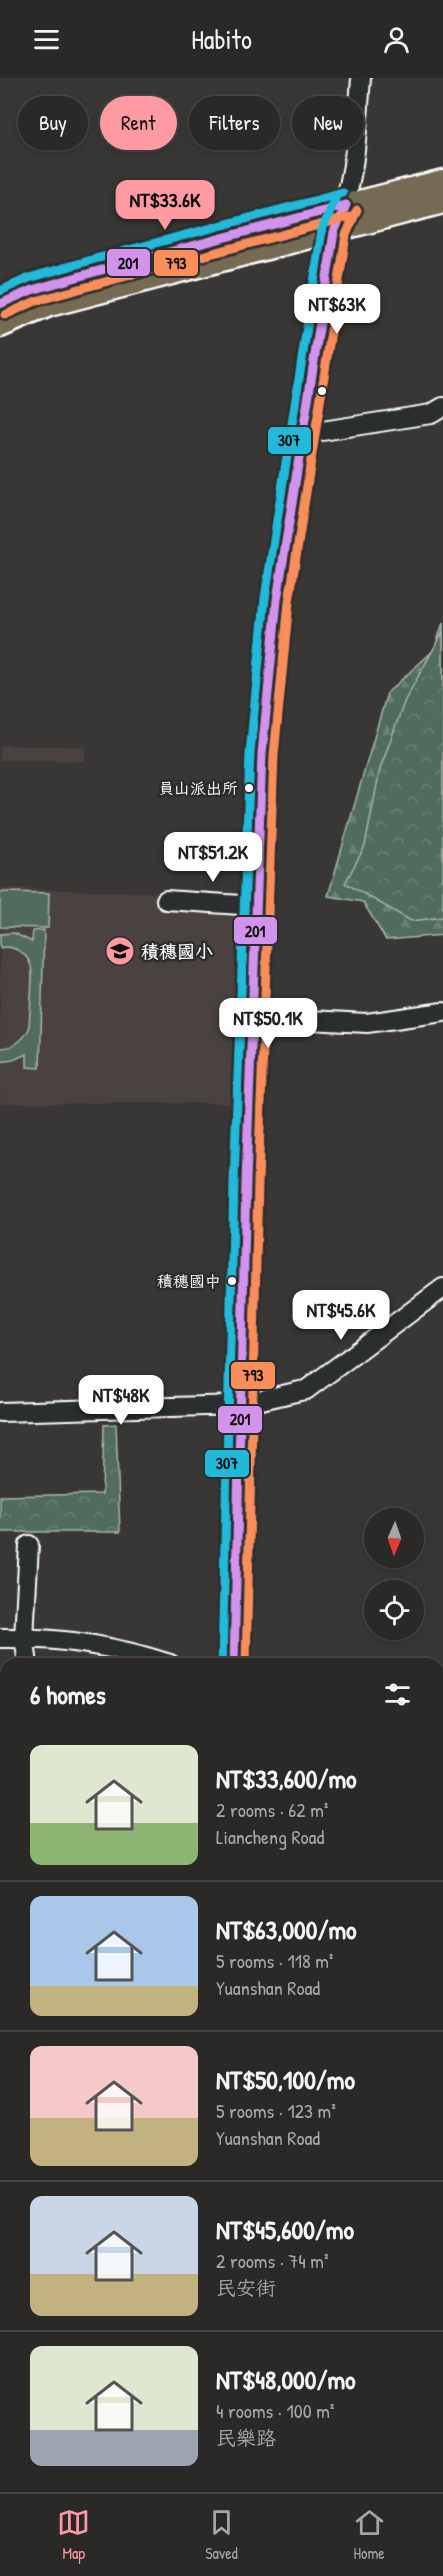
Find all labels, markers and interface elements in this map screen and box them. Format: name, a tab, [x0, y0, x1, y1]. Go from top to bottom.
text: Habito	[191, 21, 252, 57]
icon: menu	[30, 23, 63, 56]
icon: person	[380, 23, 413, 56]
chip: Buy	[18, 96, 88, 150]
chip: Rent	[100, 96, 177, 150]
chip: Filters	[189, 96, 280, 150]
chip: New	[292, 96, 364, 150]
pin: NT$33.6K	[103, 180, 227, 231]
text: NT$33.6K	[130, 186, 200, 213]
line badge: 201	[106, 248, 151, 277]
line badge: 793	[153, 249, 199, 277]
text: 201	[118, 252, 138, 274]
text: 793	[165, 252, 186, 274]
pin: NT$63K	[288, 284, 386, 335]
text: NT$63K	[308, 290, 366, 317]
unlabelled marker	[316, 385, 328, 397]
line badge: 307	[267, 426, 312, 455]
text: 307	[278, 429, 300, 451]
place label: 員山派出所	[158, 777, 238, 799]
marker: 員山派出所	[243, 782, 255, 794]
pin: NT$51.2K	[151, 832, 275, 883]
text: NT$51.2K	[178, 838, 248, 865]
line badge: 201	[233, 916, 278, 945]
text: 201	[245, 920, 265, 942]
school or university icon: 積穗國小	[104, 935, 136, 967]
place label: 積穗國小	[141, 939, 213, 964]
pin: NT$50.1K	[206, 998, 330, 1049]
text: NT$50.1K	[233, 1004, 303, 1031]
place label: 積穗國中	[157, 1270, 221, 1292]
marker: 積穗國中	[226, 1275, 238, 1287]
pin: NT$45.6K	[279, 1290, 403, 1341]
text: NT$45.6K	[307, 1296, 375, 1323]
line badge: 793	[230, 1361, 276, 1390]
text: 793	[242, 1364, 263, 1386]
pin: NT$48K	[72, 1375, 170, 1426]
text: NT$48K	[93, 1381, 149, 1408]
line badge: 201	[217, 1405, 263, 1434]
text: 201	[230, 1408, 250, 1430]
line badge: 307	[204, 1449, 250, 1478]
text: 307	[216, 1452, 238, 1474]
north arrow	[364, 1508, 424, 1568]
map controls	[364, 1508, 424, 1640]
button: locate	[364, 1580, 424, 1640]
text: 6 homes	[30, 1677, 106, 1712]
icon: filters	[381, 1678, 414, 1711]
text: NT$33,600/mo	[216, 1761, 357, 1796]
icon: home	[78, 1769, 150, 1841]
text: 2 rooms · 62 m²	[216, 1796, 328, 1823]
text: Liancheng Road	[216, 1823, 324, 1850]
text: NT$63,000/mo	[216, 1912, 357, 1947]
icon: home	[78, 1920, 150, 1992]
text: 5 rooms · 118 m²	[216, 1947, 333, 1974]
text: Yuanshan Road	[216, 1974, 320, 2001]
text: NT$50,100/mo	[216, 2062, 355, 2097]
icon: home	[78, 2070, 150, 2142]
text: 5 rooms · 123 m²	[216, 2097, 336, 2124]
text: Yuanshan Road	[216, 2124, 320, 2151]
text: NT$45,600/mo	[216, 2212, 354, 2247]
icon: home	[78, 2220, 150, 2292]
text: 2 rooms · 74 m²	[216, 2247, 328, 2274]
text: 民安街	[216, 2274, 276, 2301]
text: NT$48,000/mo	[216, 2362, 356, 2397]
icon: home	[78, 2370, 150, 2442]
text: 4 rooms · 100 m²	[216, 2397, 334, 2424]
text: 民樂路	[216, 2424, 276, 2451]
tab: Map	[57, 2506, 90, 2564]
tab: Saved	[205, 2506, 238, 2564]
tab: Home	[353, 2506, 386, 2564]

